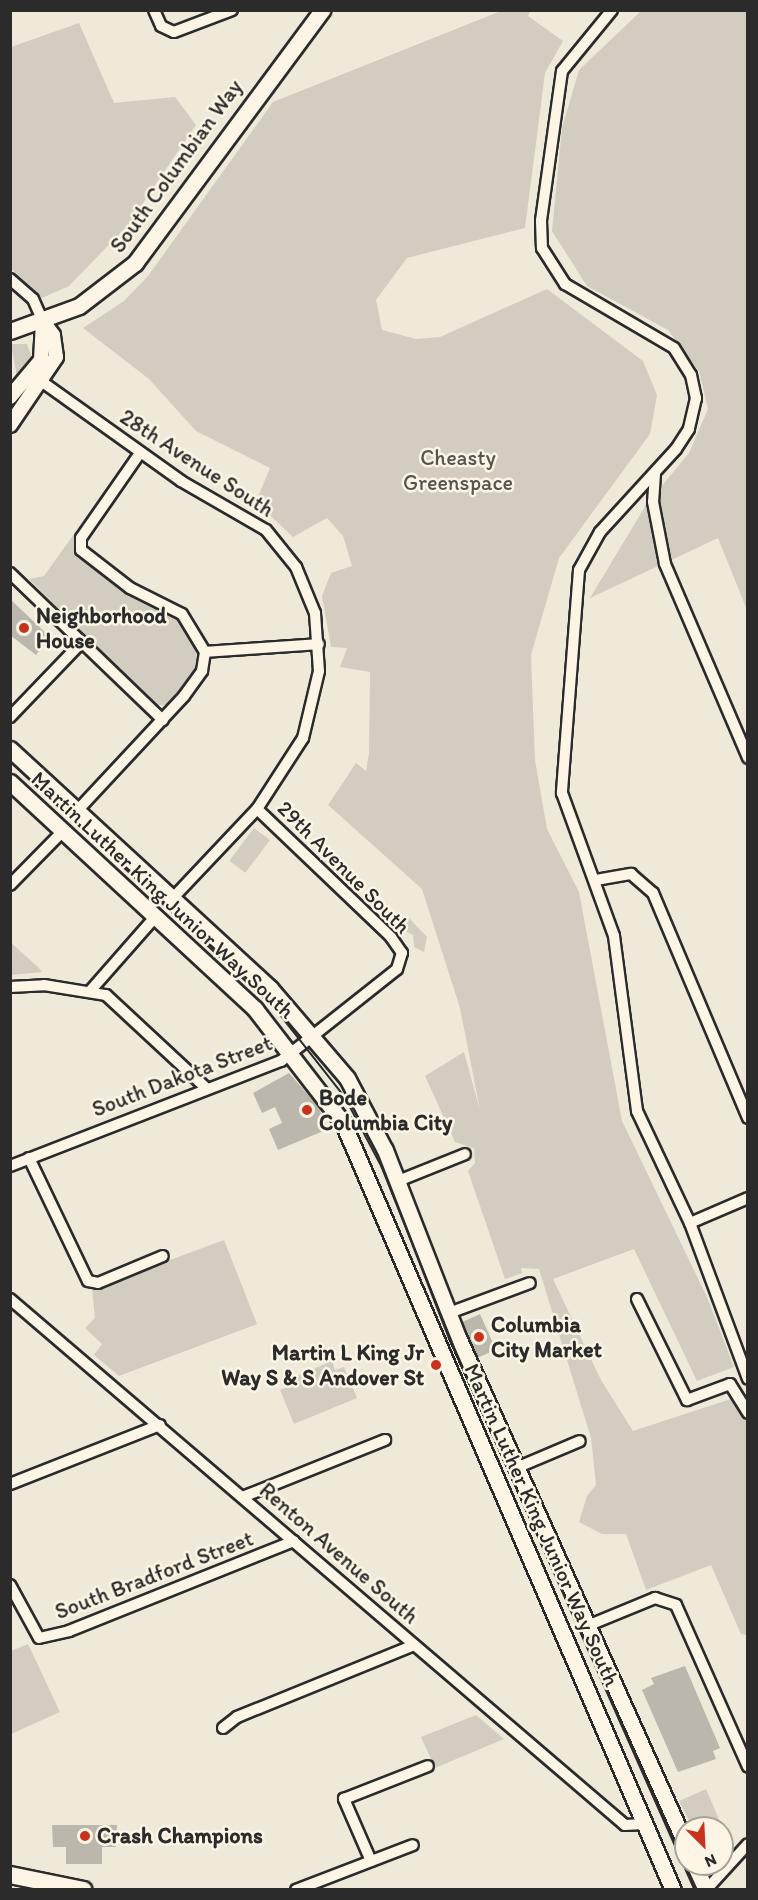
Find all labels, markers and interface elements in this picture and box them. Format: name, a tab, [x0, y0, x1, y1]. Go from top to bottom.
street label: South Columbian Way	[104, 75, 248, 257]
street label: 28th Avenue South	[116, 404, 278, 522]
park label: Cheasty Greenspace	[403, 444, 513, 496]
place label: Neighborhood House	[36, 602, 167, 654]
marker: Neighborhood House	[17, 621, 31, 635]
street label: Martin Luther King Junior Way South	[26, 766, 300, 1024]
street label: 29th Avenue South	[272, 795, 416, 939]
street label: South Dakota Street	[88, 1029, 276, 1123]
place label: Bode Columbia City	[319, 1084, 452, 1136]
marker: Bode Columbia City	[300, 1103, 314, 1117]
place label: Columbia City Market	[491, 1311, 602, 1362]
marker: Columbia City Market	[472, 1330, 486, 1344]
place label: Martin L King Jr Way S & S Andover St	[221, 1339, 424, 1390]
marker: Martin L King Jr Way S & S Andover St	[429, 1358, 443, 1372]
street label: Martin Luther King Junior Way South	[459, 1360, 625, 1690]
street label: Renton Avenue South	[254, 1477, 424, 1629]
street label: South Bradford Street	[52, 1525, 256, 1625]
north arrow	[674, 1816, 734, 1876]
place label: Crash Champions	[97, 1823, 263, 1849]
marker: Crash Champions	[78, 1829, 92, 1843]
text: N	[702, 1850, 720, 1872]

